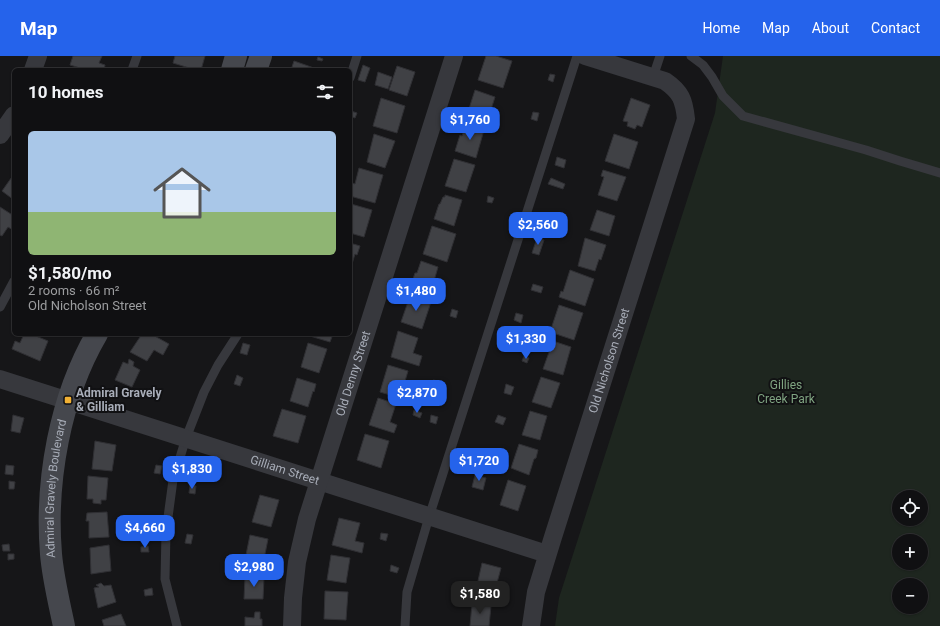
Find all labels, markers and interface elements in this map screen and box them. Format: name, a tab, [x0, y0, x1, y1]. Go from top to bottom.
text: Map	[20, 17, 58, 40]
text: Home	[702, 20, 740, 36]
text: Map	[762, 20, 790, 36]
text: About	[812, 20, 849, 36]
text: Contact	[871, 20, 920, 36]
icon: filters	[314, 81, 336, 103]
text: 10 homes	[28, 82, 104, 102]
pin: $1,760	[437, 107, 503, 141]
text: $1,760	[450, 112, 490, 127]
icon: home	[146, 157, 218, 229]
pin: $2,560	[505, 212, 571, 246]
text: $2,560	[518, 217, 558, 232]
text: $1,580/mo	[28, 263, 112, 283]
pin: $1,480	[383, 278, 449, 312]
text: 2 rooms · 66 m²	[28, 283, 120, 298]
text: $1,480	[396, 283, 436, 298]
text: Old Nicholson Street	[28, 298, 146, 313]
street label: Old Nicholson Street	[586, 306, 632, 415]
pin: $1,330	[493, 326, 559, 360]
street label: Old Denny Street	[333, 329, 373, 418]
text: $1,330	[506, 331, 546, 346]
park label: Gillies Creek Park	[757, 378, 816, 406]
pin: $2,870	[384, 380, 450, 414]
text: $2,870	[397, 385, 437, 400]
place label: Admiral Gravely & Gilliam	[76, 386, 163, 414]
marker: Admiral Gravely & Gilliam	[63, 395, 73, 405]
street label: Admiral Gravely Boulevard	[43, 418, 69, 559]
pin: $1,720	[446, 448, 512, 482]
street label: Gilliam Street	[249, 453, 321, 488]
text: $1,720	[459, 453, 499, 468]
pin: $1,830	[159, 456, 225, 490]
text: $1,830	[172, 461, 212, 476]
map controls	[892, 490, 928, 614]
button: locate	[892, 490, 928, 526]
pin: $4,660	[112, 515, 178, 549]
text: $4,660	[125, 520, 165, 535]
button: +	[892, 534, 928, 570]
pin: $2,980	[221, 554, 287, 588]
text: $2,980	[234, 559, 274, 574]
button: −	[892, 578, 928, 614]
pin: $1,580	[447, 581, 513, 615]
text: $1,580	[460, 586, 500, 601]

